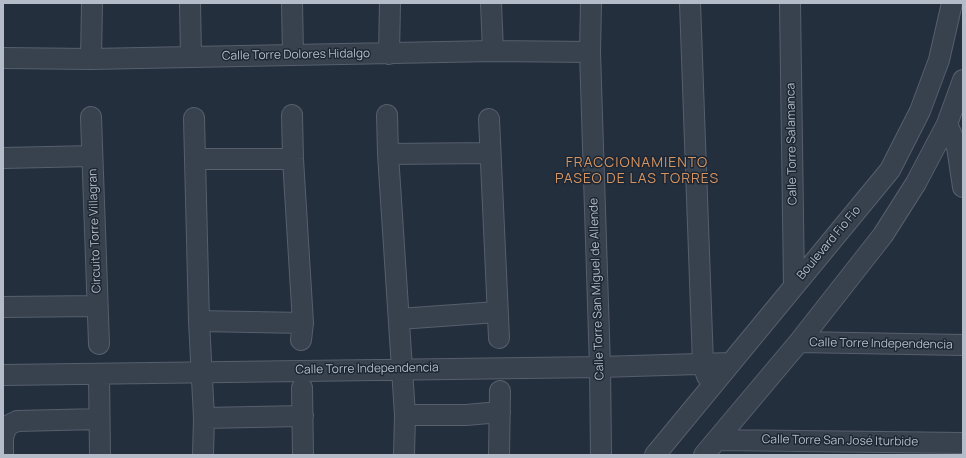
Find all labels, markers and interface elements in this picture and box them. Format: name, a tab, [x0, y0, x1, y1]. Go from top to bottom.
street label: Calle Torre Dolores Hidalgo	[222, 47, 370, 63]
street label: Calle Torre Salamanca	[784, 83, 800, 205]
district label: FRACCIONAMIENTO PASEO DE LAS TORRES	[555, 155, 719, 188]
street label: Circuito Torre Villagran	[86, 169, 104, 293]
street label: Calle Torre San Miguel de Allende	[587, 198, 607, 380]
street label: Boulevard Fio Fio	[794, 203, 864, 283]
street label: Calle Torre Independencia	[809, 336, 953, 352]
street label: Calle Torre Independencia	[295, 361, 439, 377]
street label: Calle Torre San José Iturbide	[762, 432, 918, 450]

